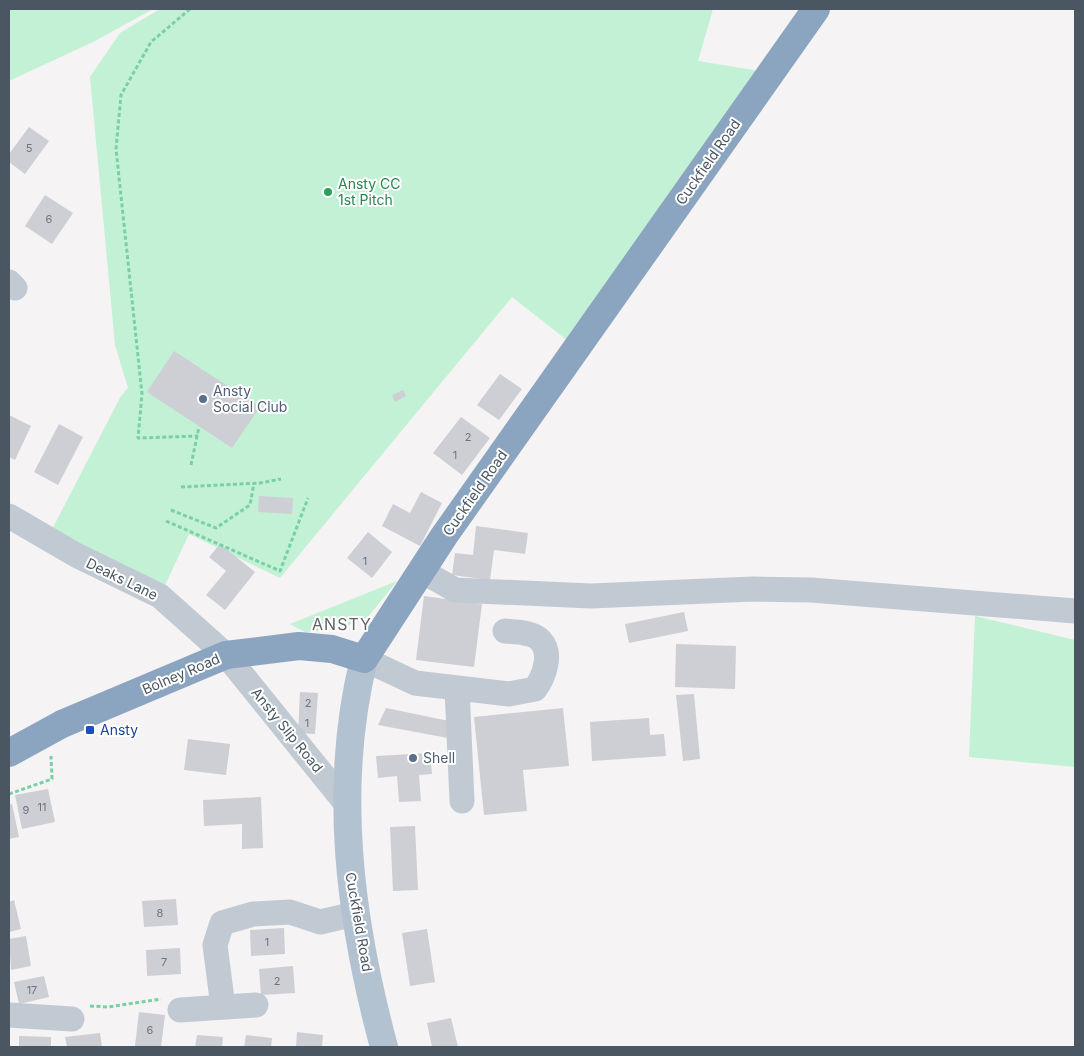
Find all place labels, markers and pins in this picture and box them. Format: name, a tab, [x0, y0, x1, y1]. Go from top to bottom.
place label: Ansty CC 1st Pitch	[338, 175, 400, 208]
marker: Ansty CC 1st Pitch	[322, 186, 334, 198]
place label: Ansty Social Club	[213, 382, 287, 415]
marker: Ansty Social Club	[197, 393, 209, 405]
place label: Ansty	[100, 721, 138, 738]
marker: Ansty	[84, 724, 96, 736]
place label: Shell	[423, 749, 455, 766]
marker: Shell	[407, 752, 419, 764]

